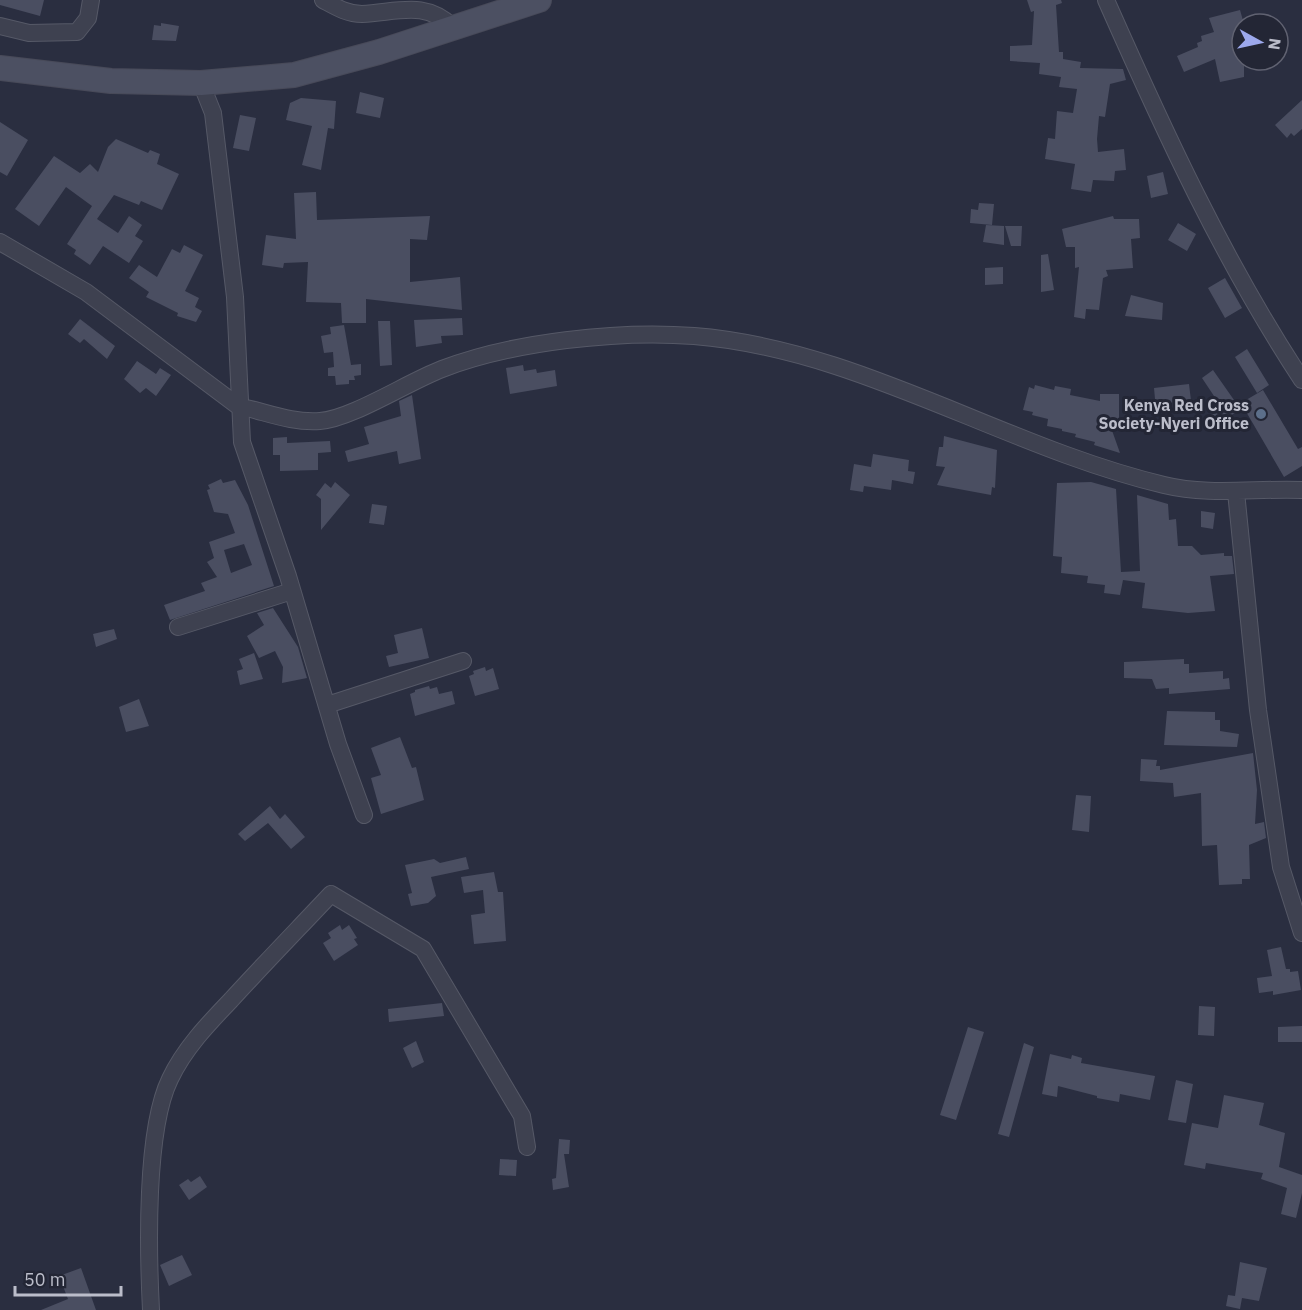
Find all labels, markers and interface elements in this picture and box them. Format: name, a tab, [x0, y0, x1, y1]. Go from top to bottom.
north arrow	[1230, 12, 1290, 72]
text: N	[1264, 37, 1286, 51]
place label: Kenya Red Cross Society-Nyeri Office	[1099, 395, 1249, 433]
marker: Kenya Red Cross Society-Nyeri Office	[1254, 407, 1268, 421]
scale bar	[15, 1259, 122, 1297]
text: 50 m	[24, 1268, 66, 1291]

